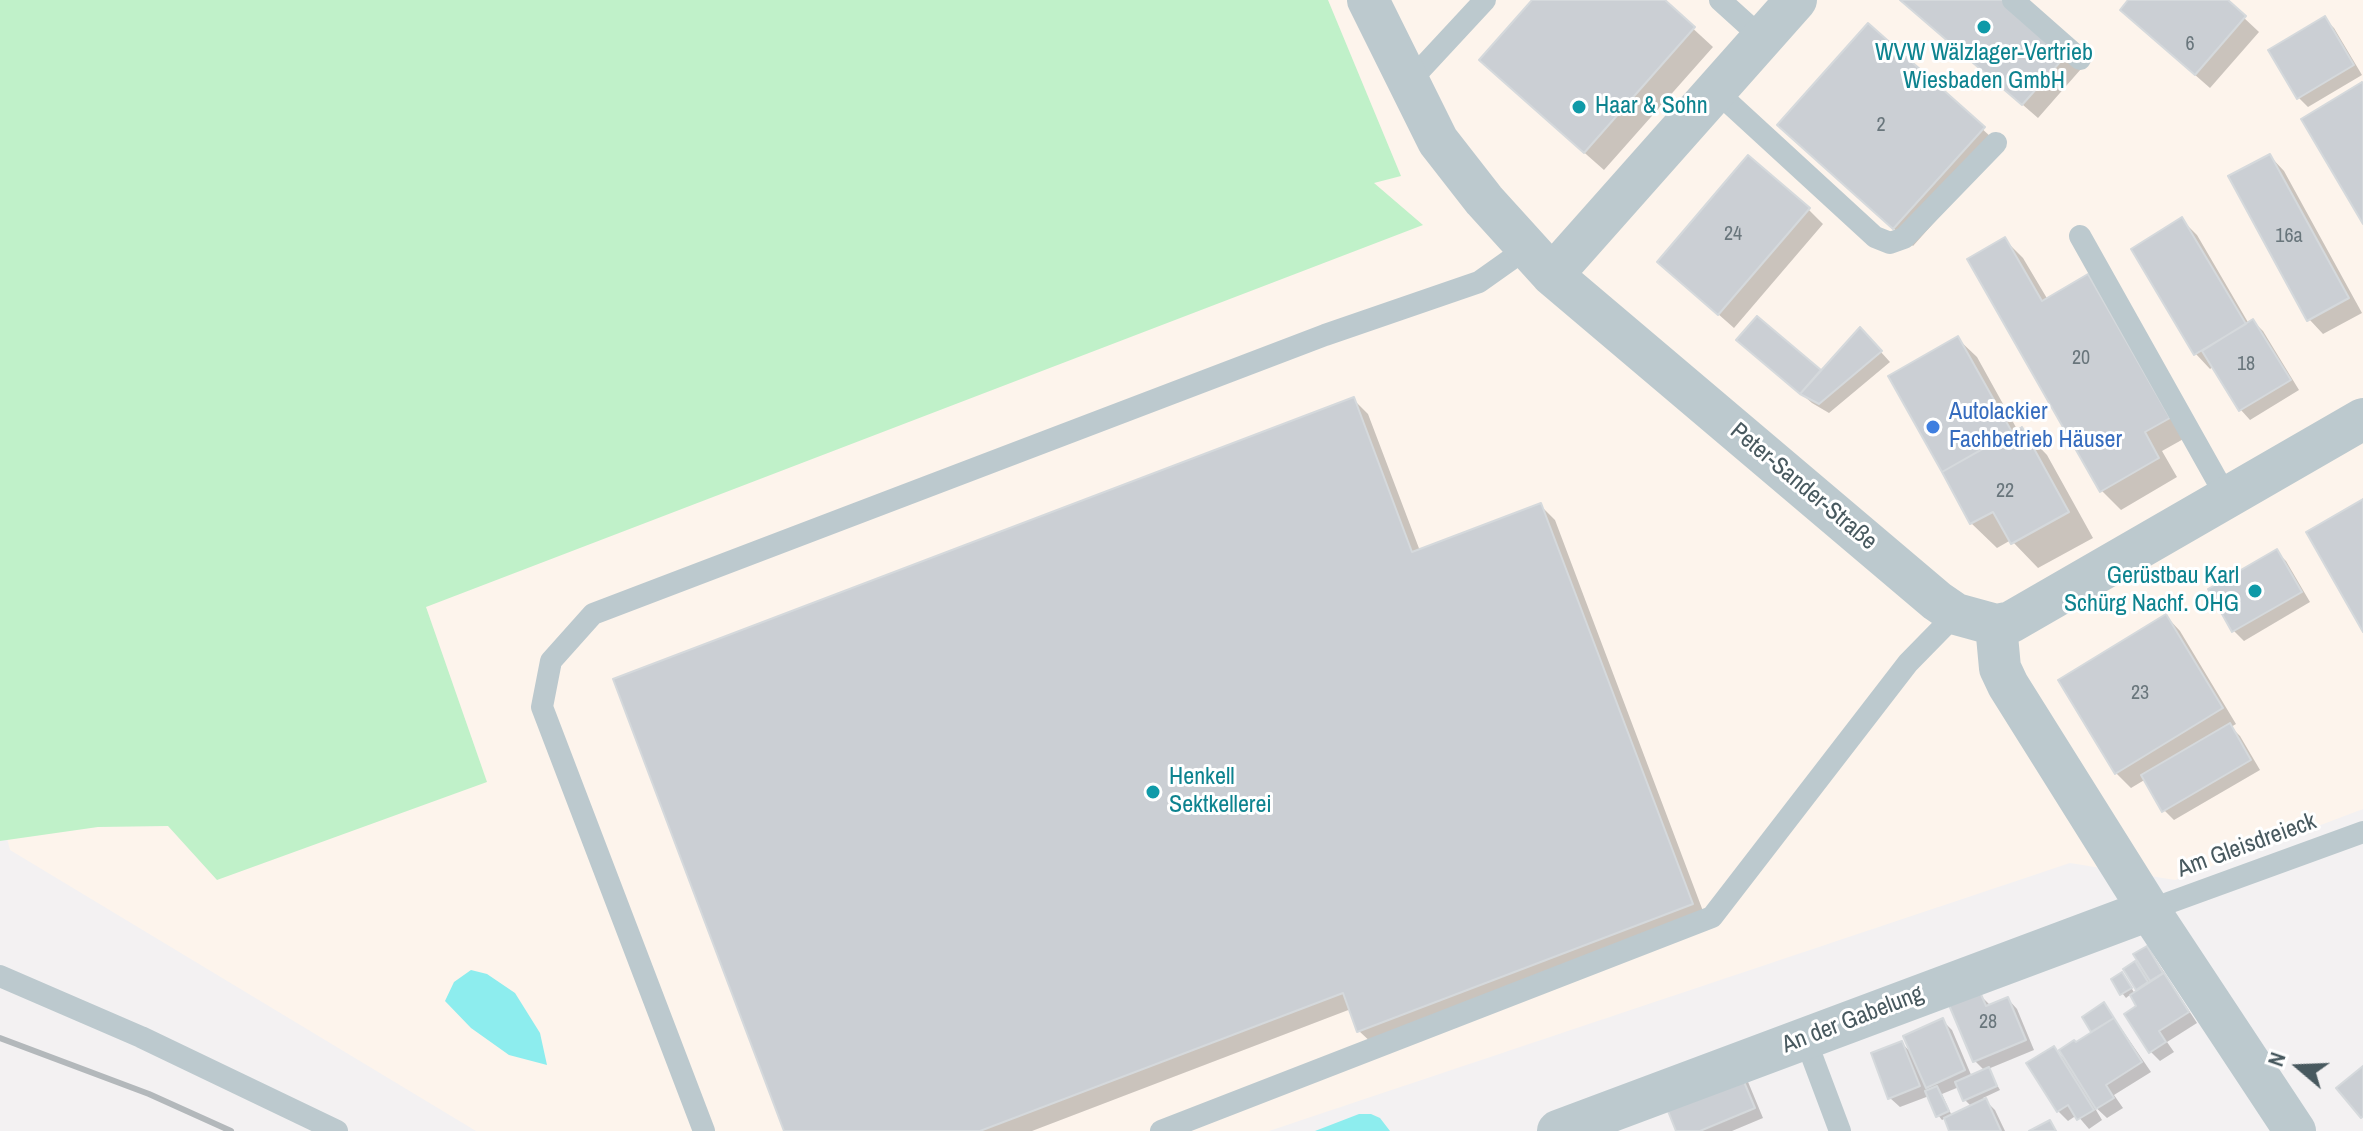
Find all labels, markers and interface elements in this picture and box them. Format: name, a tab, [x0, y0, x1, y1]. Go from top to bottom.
marker: WVW Wälzlager-Vertrieb Wiesbaden GmbH	[1975, 18, 1993, 36]
house number: 6	[2185, 33, 2195, 57]
place label: WVW Wälzlager-Vertrieb Wiesbaden GmbH	[1875, 40, 2093, 96]
place label: Haar & Sohn	[1595, 93, 1708, 121]
marker: Haar & Sohn	[1570, 98, 1588, 116]
house number: 2	[1876, 114, 1886, 138]
house number: 24	[1724, 223, 1742, 247]
house number: 16a	[2275, 225, 2303, 249]
house number: 20	[2072, 347, 2090, 371]
house number: 18	[2237, 353, 2255, 377]
place label: Autolackier Fachbetrieb Häuser	[1949, 399, 2122, 455]
street label: Peter-Sander-Straße	[1724, 417, 1882, 557]
marker: Autolackier Fachbetrieb Häuser	[1924, 418, 1942, 436]
house number: 22	[1996, 480, 2014, 504]
place label: Gerüstbau Karl Schürg Nachf. OHG	[2064, 563, 2239, 619]
marker: Gerüstbau Karl Schürg Nachf. OHG	[2246, 582, 2264, 600]
house number: 23	[2131, 682, 2149, 706]
place label: Henkell Sektkellerei	[1169, 764, 1272, 820]
marker: Henkell Sektkellerei	[1144, 783, 1162, 801]
street label: Am Gleisdreieck	[2174, 808, 2320, 884]
street label: An der Gabelung	[1778, 980, 1928, 1060]
house number: 28	[1979, 1011, 1997, 1035]
north arrow	[2259, 1027, 2339, 1107]
text: N	[2260, 1048, 2293, 1070]

